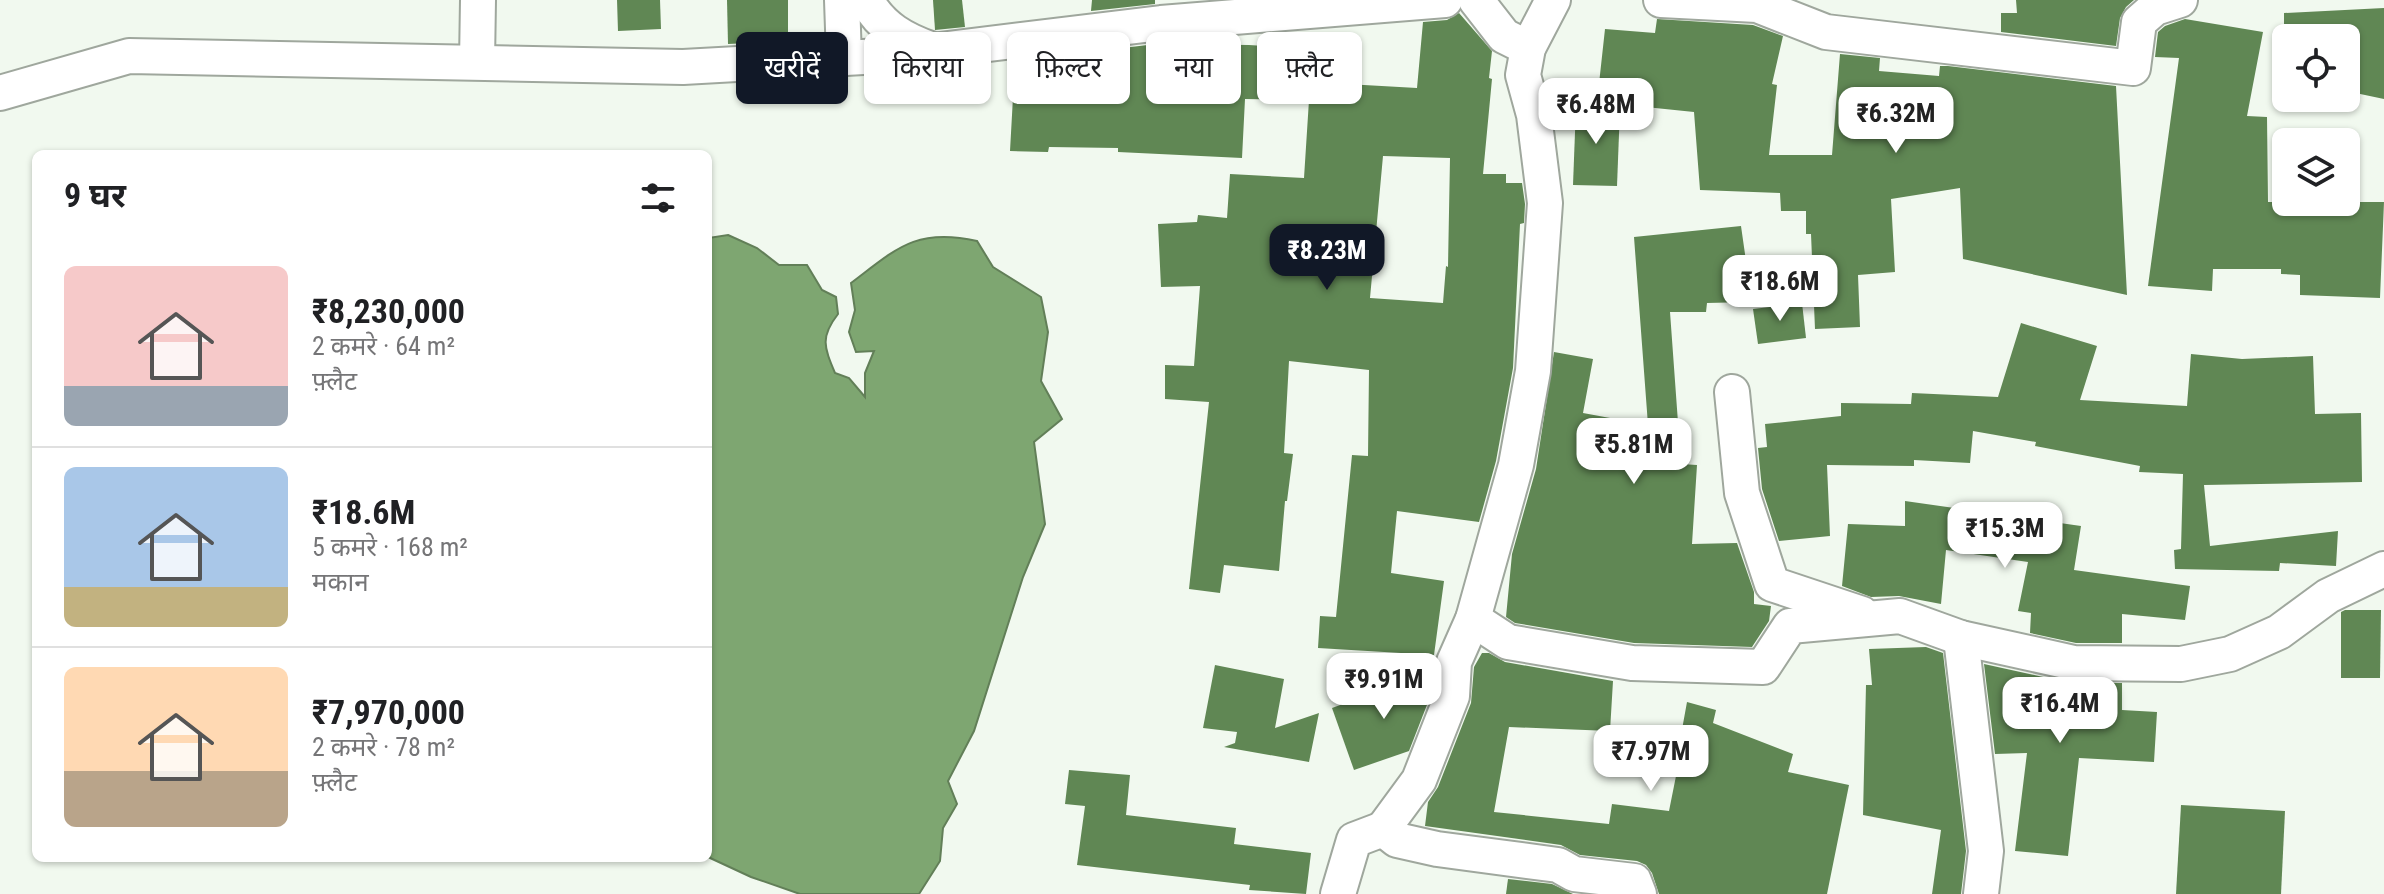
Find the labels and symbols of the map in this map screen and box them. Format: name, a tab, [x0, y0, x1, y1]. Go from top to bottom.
pin: ₹6.48M	[1531, 78, 1661, 146]
pin: ₹6.32M	[1831, 87, 1961, 155]
pin: ₹8.23M	[1262, 224, 1392, 292]
pin: ₹18.6M	[1715, 255, 1845, 323]
pin: ₹5.81M	[1569, 418, 1699, 486]
pin: ₹15.3M	[1940, 502, 2070, 570]
pin: ₹9.91M	[1319, 653, 1449, 721]
pin: ₹16.4M	[1995, 677, 2125, 745]
pin: ₹7.97M	[1586, 725, 1716, 793]

